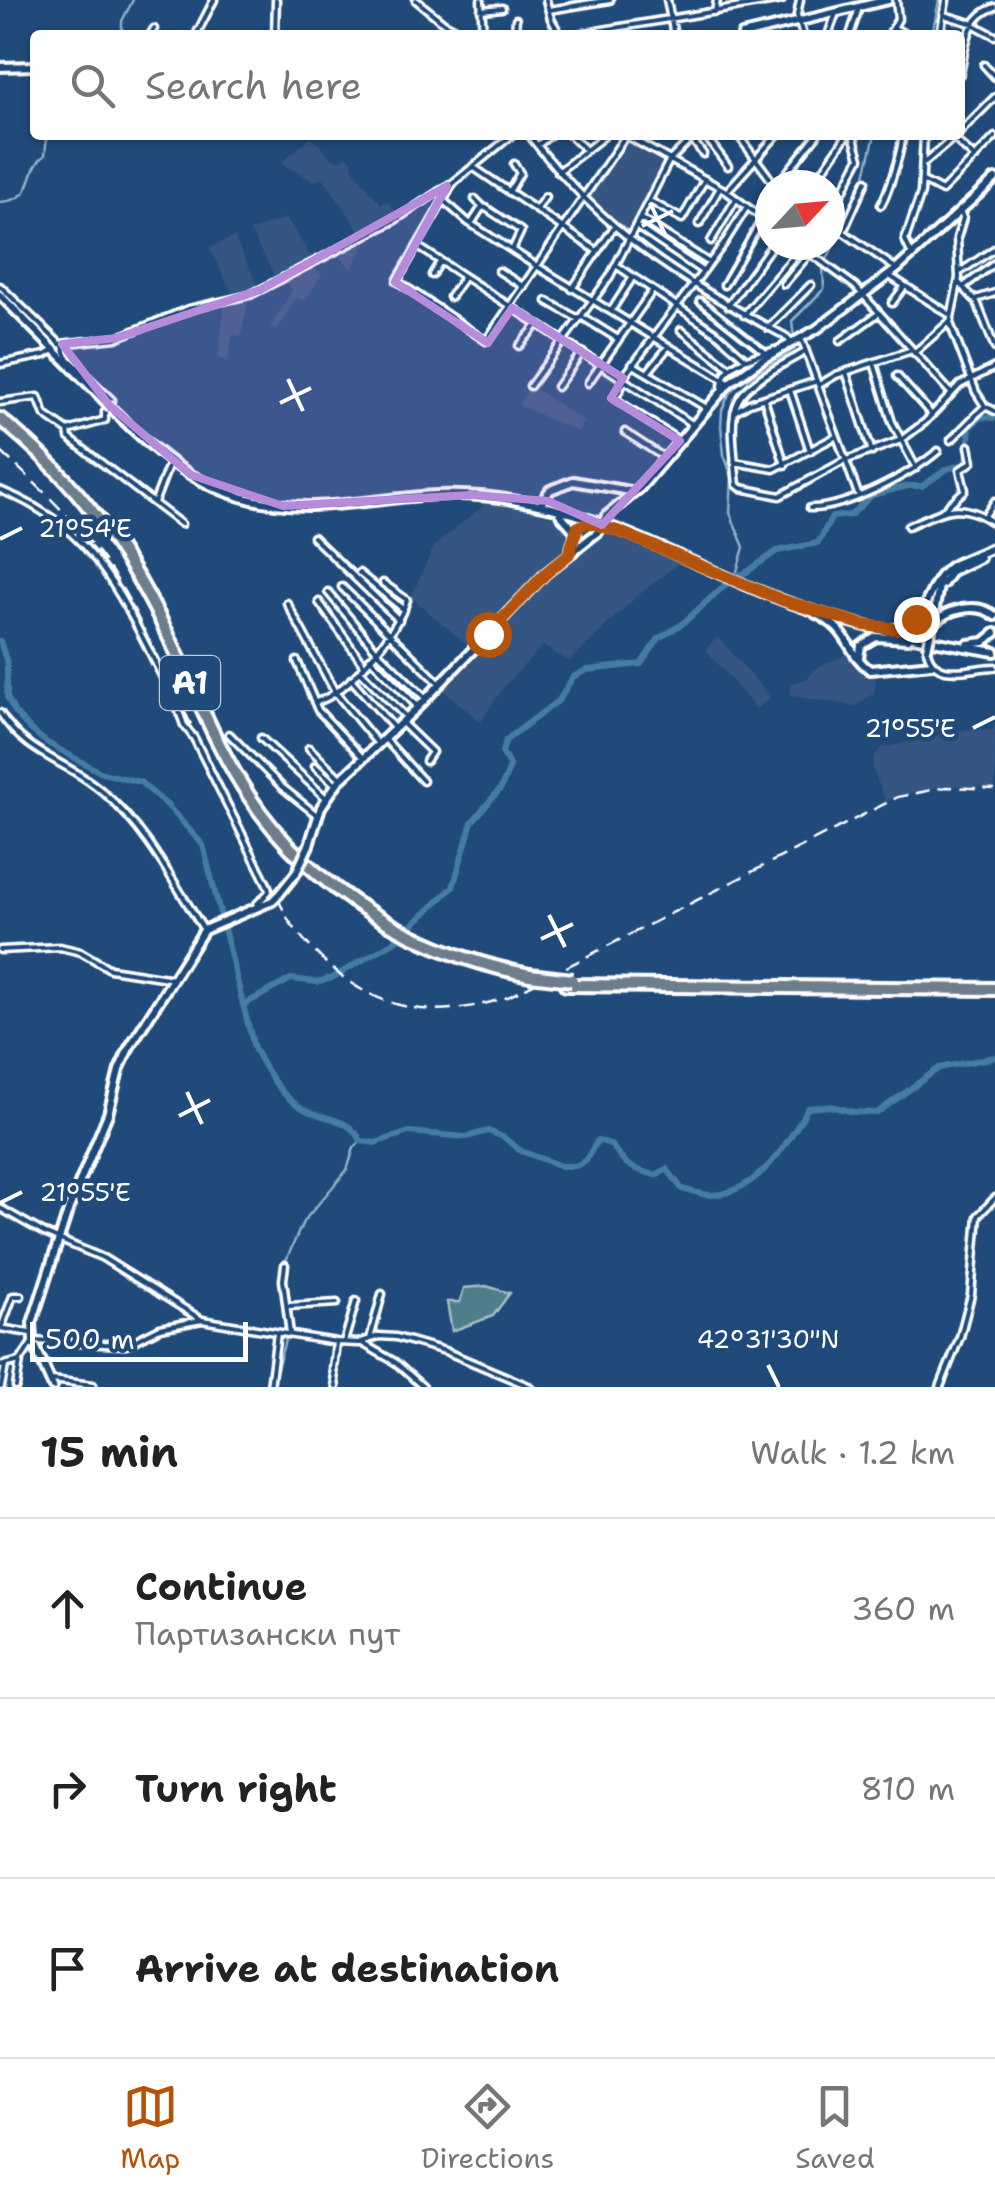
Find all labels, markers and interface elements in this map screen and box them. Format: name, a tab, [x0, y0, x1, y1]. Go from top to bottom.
search box	[30, 30, 965, 140]
icon: search	[65, 58, 120, 113]
text: Search here	[145, 60, 362, 111]
north arrow	[755, 170, 845, 260]
text: 21°54'E	[38, 511, 132, 545]
route end	[894, 597, 940, 643]
route start	[466, 612, 512, 658]
road number: A1	[160, 656, 220, 710]
text: 21°55'E	[864, 711, 956, 745]
text: 21°55'E	[39, 1175, 131, 1209]
scale bar	[30, 1317, 248, 1362]
text: 500 m	[45, 1320, 135, 1358]
text: 42°31'30"N	[697, 1322, 839, 1356]
text: 15 min	[40, 1424, 178, 1480]
text: Walk · 1.2 km	[750, 1431, 955, 1474]
text: Continue	[135, 1561, 307, 1612]
icon: ahead	[40, 1581, 95, 1636]
text: 360 m	[851, 1587, 955, 1630]
text: Партизански пут	[135, 1612, 400, 1655]
icon: right	[40, 1761, 95, 1816]
text: Turn right	[135, 1763, 337, 1814]
text: 810 m	[860, 1767, 955, 1810]
icon: arrive	[40, 1941, 95, 1996]
text: Arrive at destination	[135, 1943, 559, 1994]
tab: Map	[120, 2079, 180, 2177]
tab: Directions	[421, 2079, 554, 2177]
tab: Saved	[795, 2079, 875, 2177]

